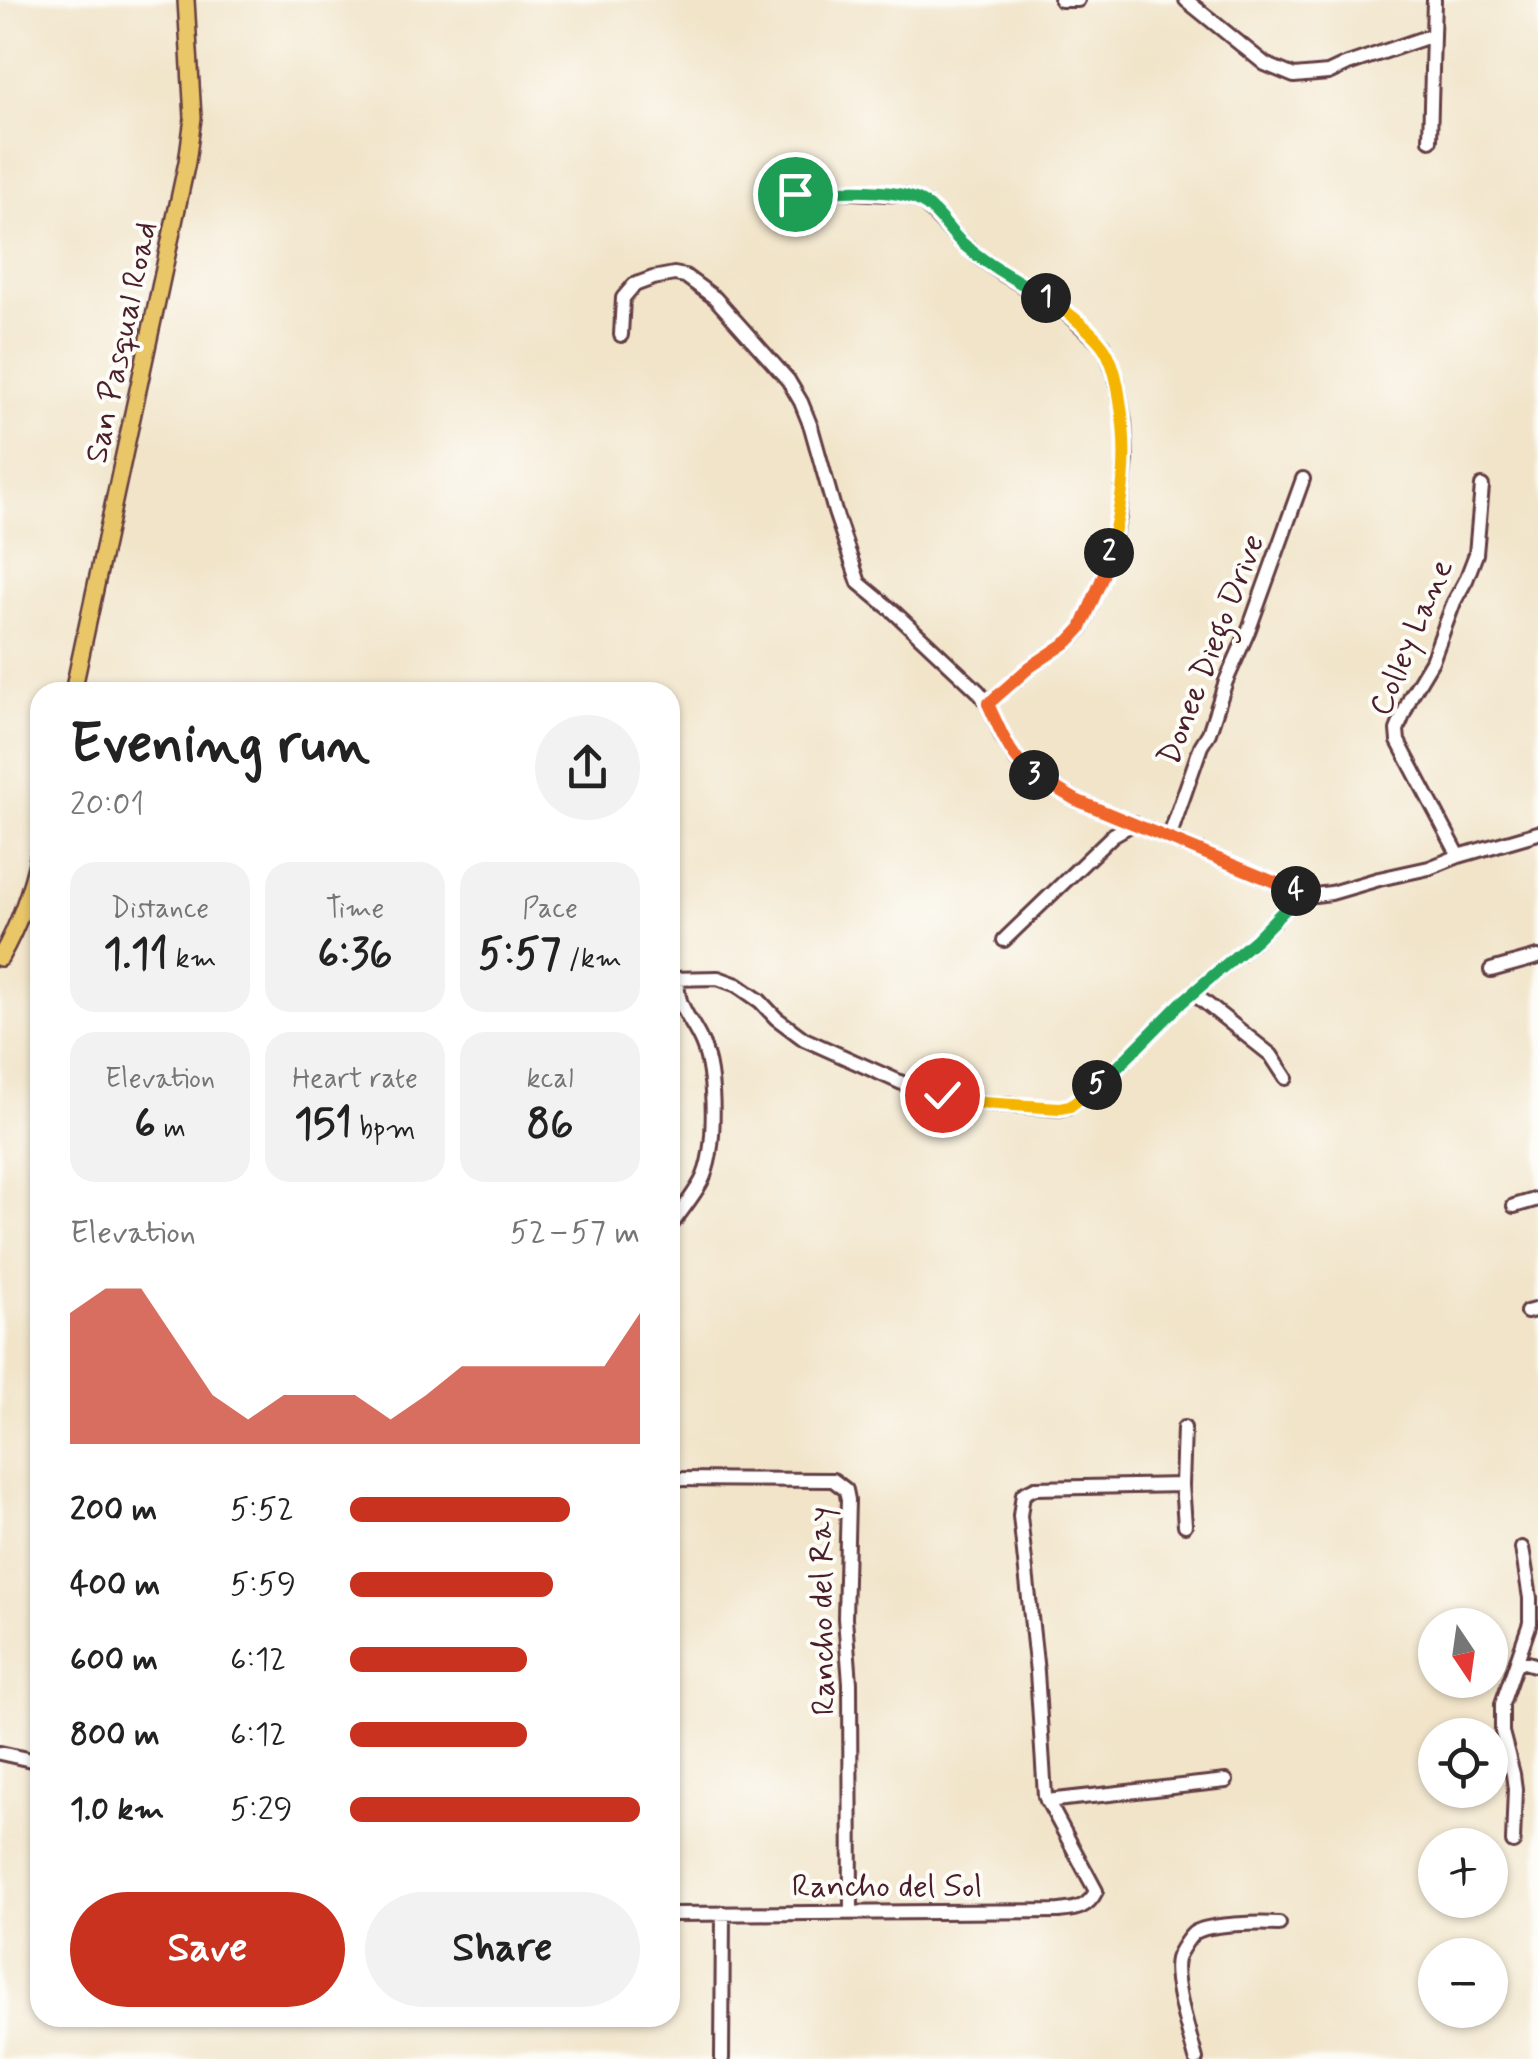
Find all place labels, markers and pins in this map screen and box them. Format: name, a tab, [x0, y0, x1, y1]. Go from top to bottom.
pin	[753, 152, 838, 237]
pin: 1	[1021, 273, 1071, 323]
pin: 2	[1084, 528, 1134, 578]
pin: 3	[1009, 750, 1059, 800]
pin: 4	[1271, 866, 1321, 916]
pin	[900, 1053, 985, 1138]
pin: 5	[1072, 1060, 1122, 1110]

